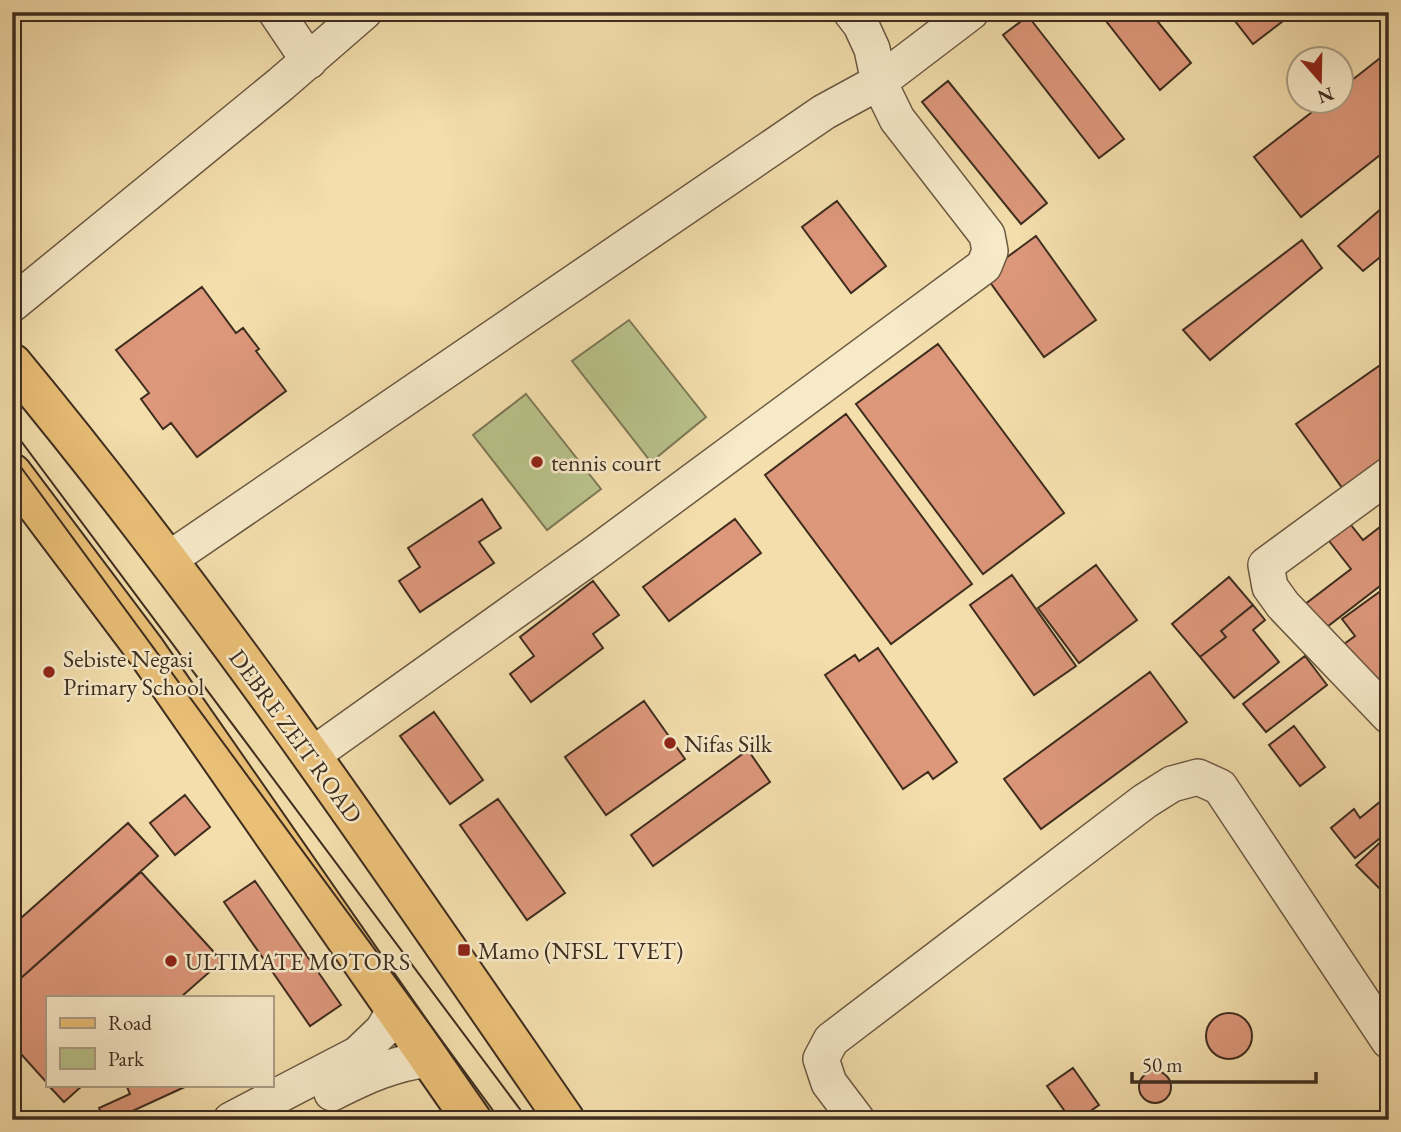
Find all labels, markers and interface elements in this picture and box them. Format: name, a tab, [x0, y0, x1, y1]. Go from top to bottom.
north arrow	[1286, 46, 1356, 116]
text: N	[1314, 81, 1337, 110]
place label: tennis court	[551, 447, 662, 478]
marker: tennis court	[529, 454, 545, 470]
place label: Sebiste Negasi Primary School	[63, 643, 204, 702]
street label: DEBRE ZEIT ROAD	[222, 643, 370, 829]
marker: Sebiste Negasi Primary School	[41, 664, 57, 680]
place label: Nifas Silk	[684, 728, 773, 759]
marker: Nifas Silk	[662, 735, 678, 751]
place label: Mamo (NFSL TVET)	[478, 935, 683, 966]
marker: Mamo (NFSL TVET)	[456, 942, 472, 958]
place label: ULTIMATE MOTORS	[185, 946, 410, 977]
marker: ULTIMATE MOTORS	[163, 953, 179, 969]
legend	[46, 996, 273, 1086]
text: Road	[108, 1009, 152, 1036]
scale bar	[1132, 1041, 1315, 1085]
text: Park	[108, 1045, 145, 1072]
text: 50 m	[1142, 1051, 1183, 1078]

